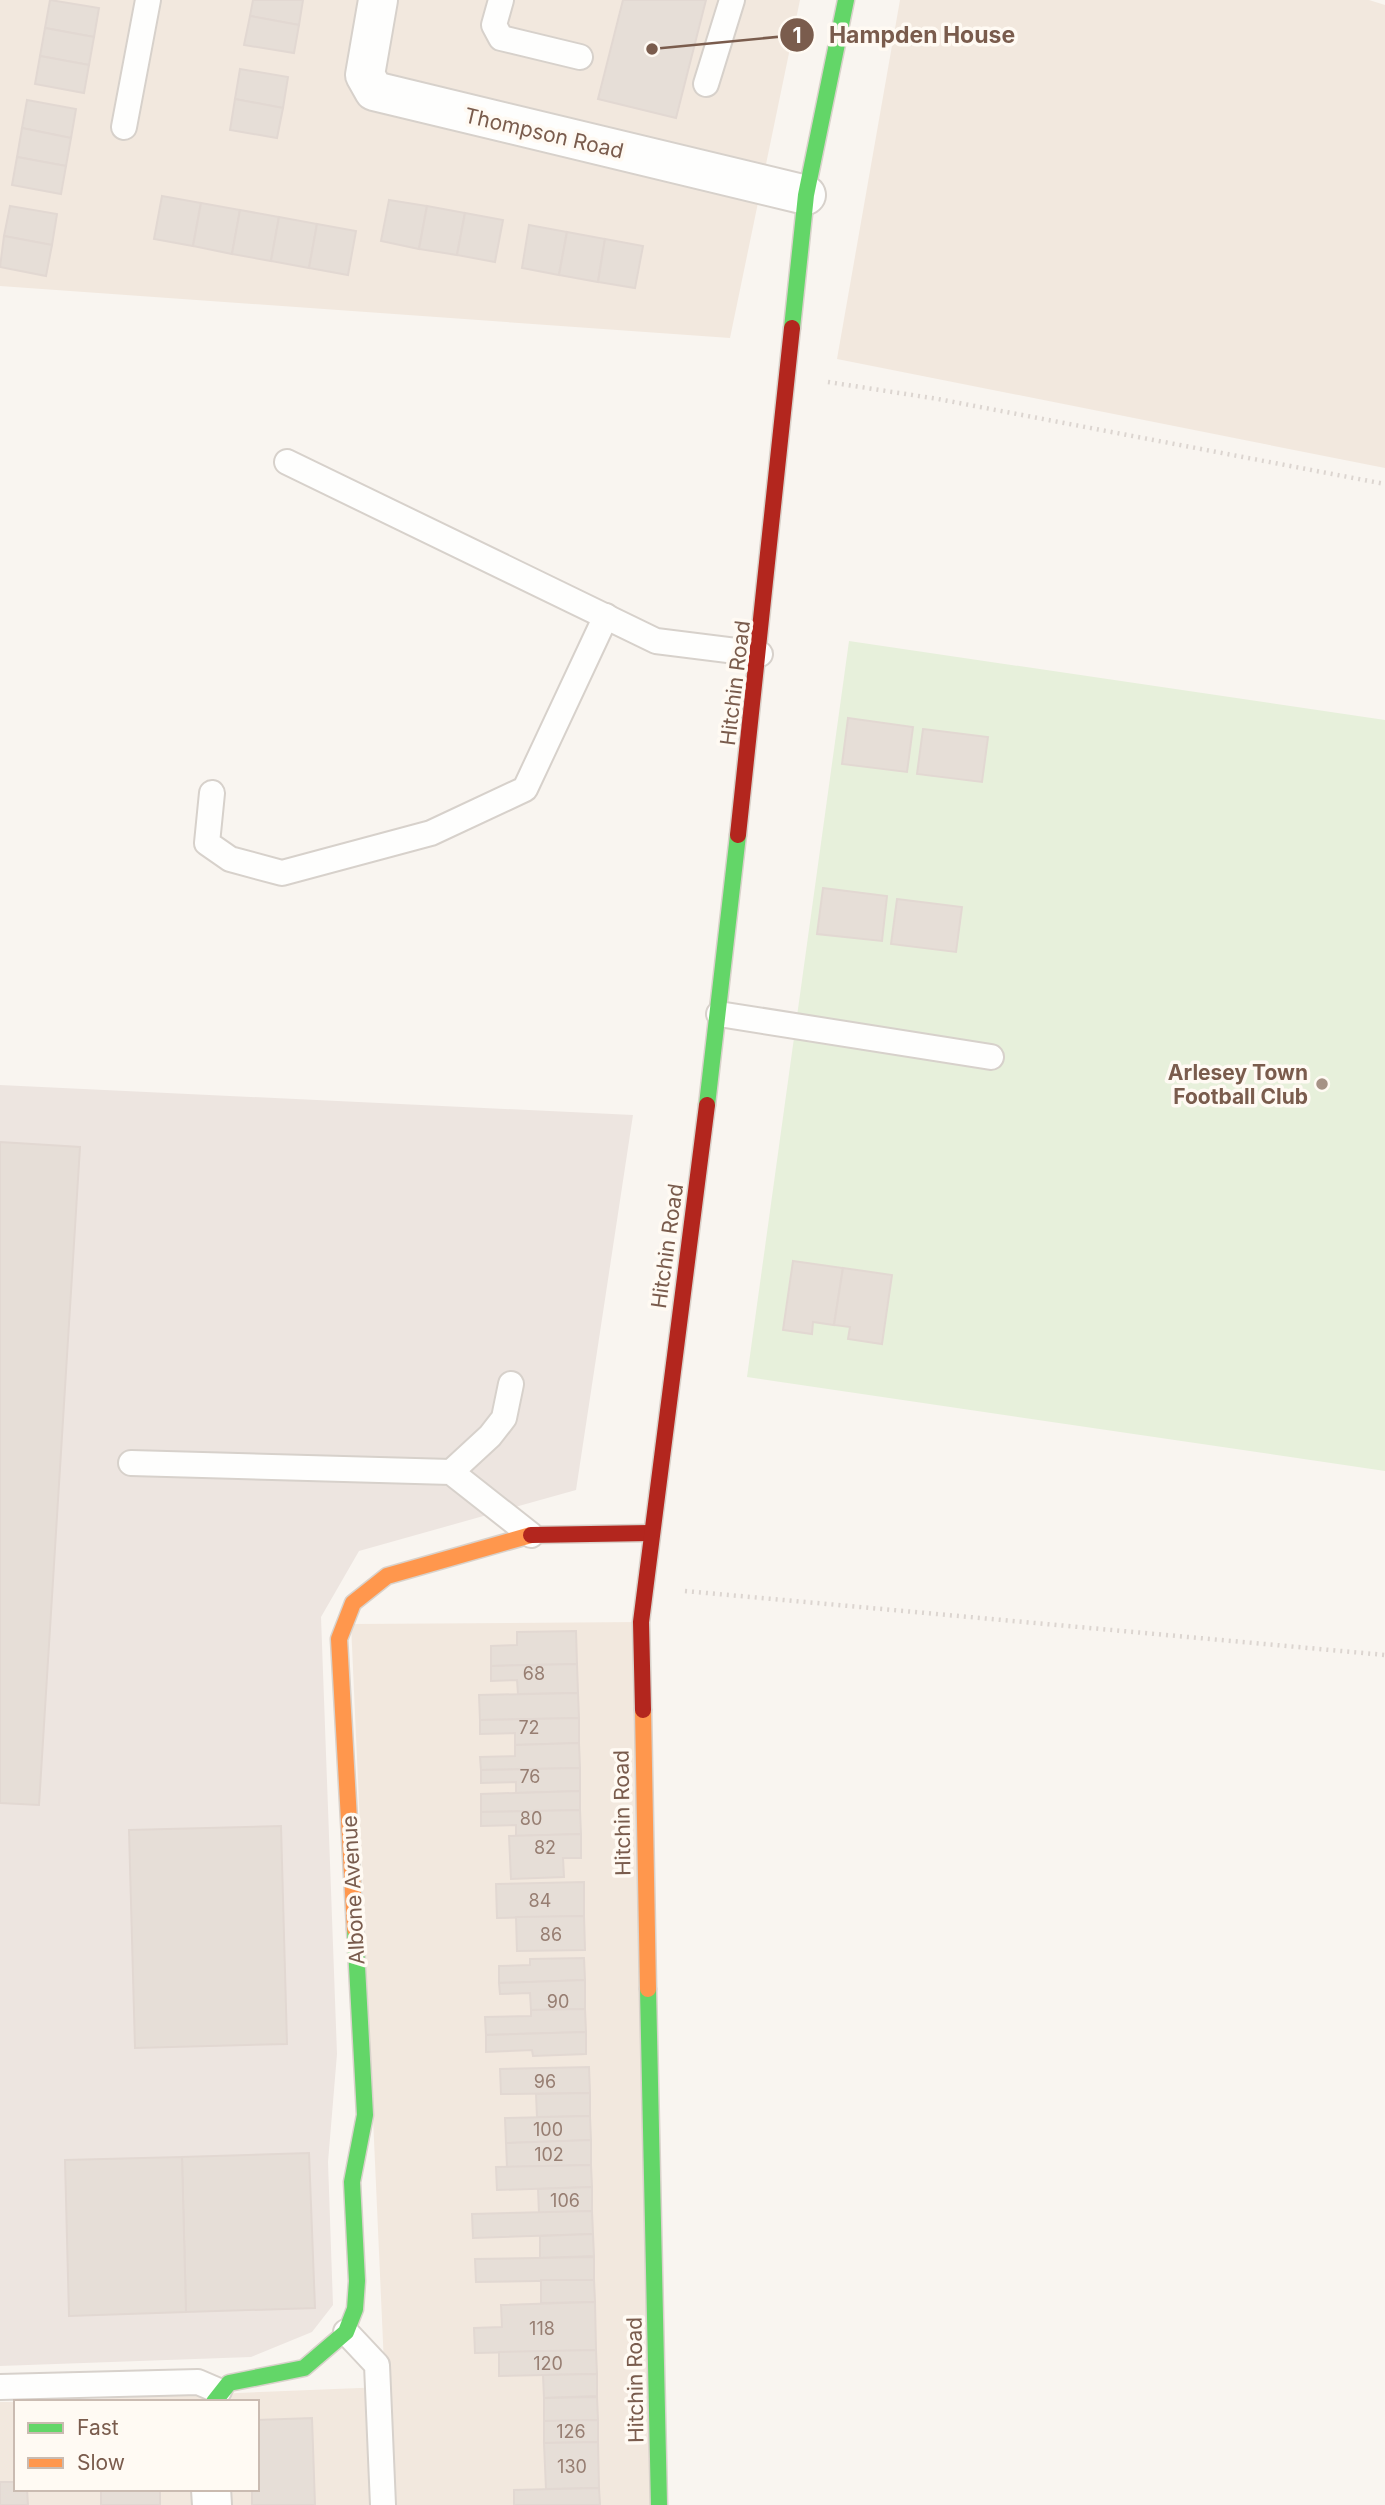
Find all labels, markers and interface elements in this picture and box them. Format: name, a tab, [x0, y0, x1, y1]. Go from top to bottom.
callout: Hampden House	[780, 13, 1029, 57]
text: Hampden House	[829, 21, 1015, 49]
text: 1	[792, 23, 802, 48]
street label: Thompson Road	[462, 103, 626, 163]
street label: Hitchin Road	[715, 619, 755, 747]
place label: Arlesey Town Football Club	[1168, 1060, 1308, 1109]
marker: Arlesey Town Football Club	[1314, 1076, 1330, 1092]
street label: Hitchin Road	[646, 1182, 688, 1310]
house number: 68	[523, 1663, 545, 1684]
house number: 72	[518, 1717, 540, 1738]
street label: Hitchin Road	[608, 1750, 636, 1876]
house number: 76	[519, 1766, 541, 1787]
house number: 80	[520, 1808, 542, 1829]
street label: Albone Avenue	[337, 1815, 369, 1965]
house number: 82	[534, 1837, 556, 1858]
house number: 84	[529, 1890, 551, 1911]
house number: 86	[540, 1924, 562, 1945]
house number: 90	[547, 1991, 569, 2012]
house number: 96	[534, 2071, 556, 2092]
house number: 100	[533, 2119, 563, 2140]
house number: 102	[534, 2144, 564, 2165]
house number: 106	[550, 2190, 580, 2211]
street label: Hitchin Road	[621, 2317, 649, 2443]
house number: 118	[529, 2318, 555, 2339]
house number: 120	[533, 2353, 563, 2374]
legend	[14, 2400, 259, 2491]
text: Fast	[77, 2415, 119, 2440]
house number: 126	[556, 2421, 586, 2442]
text: Slow	[77, 2450, 125, 2475]
house number: 130	[557, 2456, 587, 2477]

